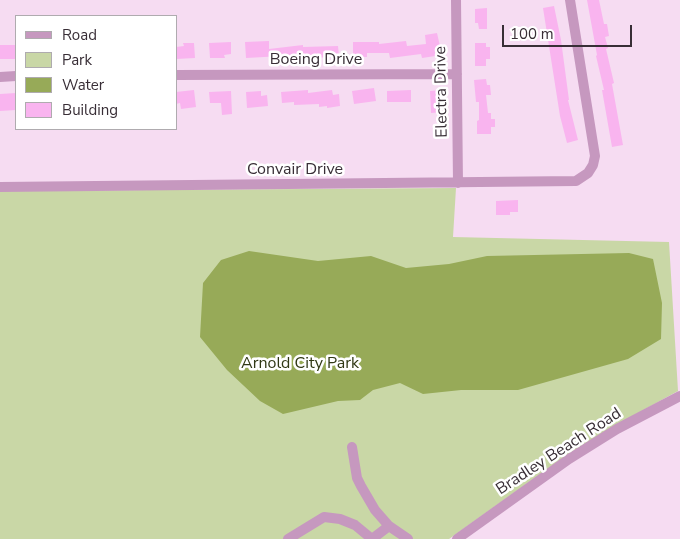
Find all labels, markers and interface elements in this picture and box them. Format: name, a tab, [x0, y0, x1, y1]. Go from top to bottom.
legend	[15, 15, 178, 130]
scale bar	[505, 15, 635, 47]
text: 100 m	[510, 24, 554, 44]
text: Road	[62, 25, 97, 45]
street label: Electra Drive	[432, 46, 452, 138]
text: Park	[62, 50, 92, 70]
street label: Boeing Drive	[270, 50, 362, 70]
text: Water	[62, 75, 104, 95]
text: Building	[62, 100, 118, 120]
street label: Convair Drive	[247, 160, 343, 180]
park label: Arnold City Park	[241, 354, 359, 374]
street label: Bradley Beach Road	[493, 404, 625, 500]

